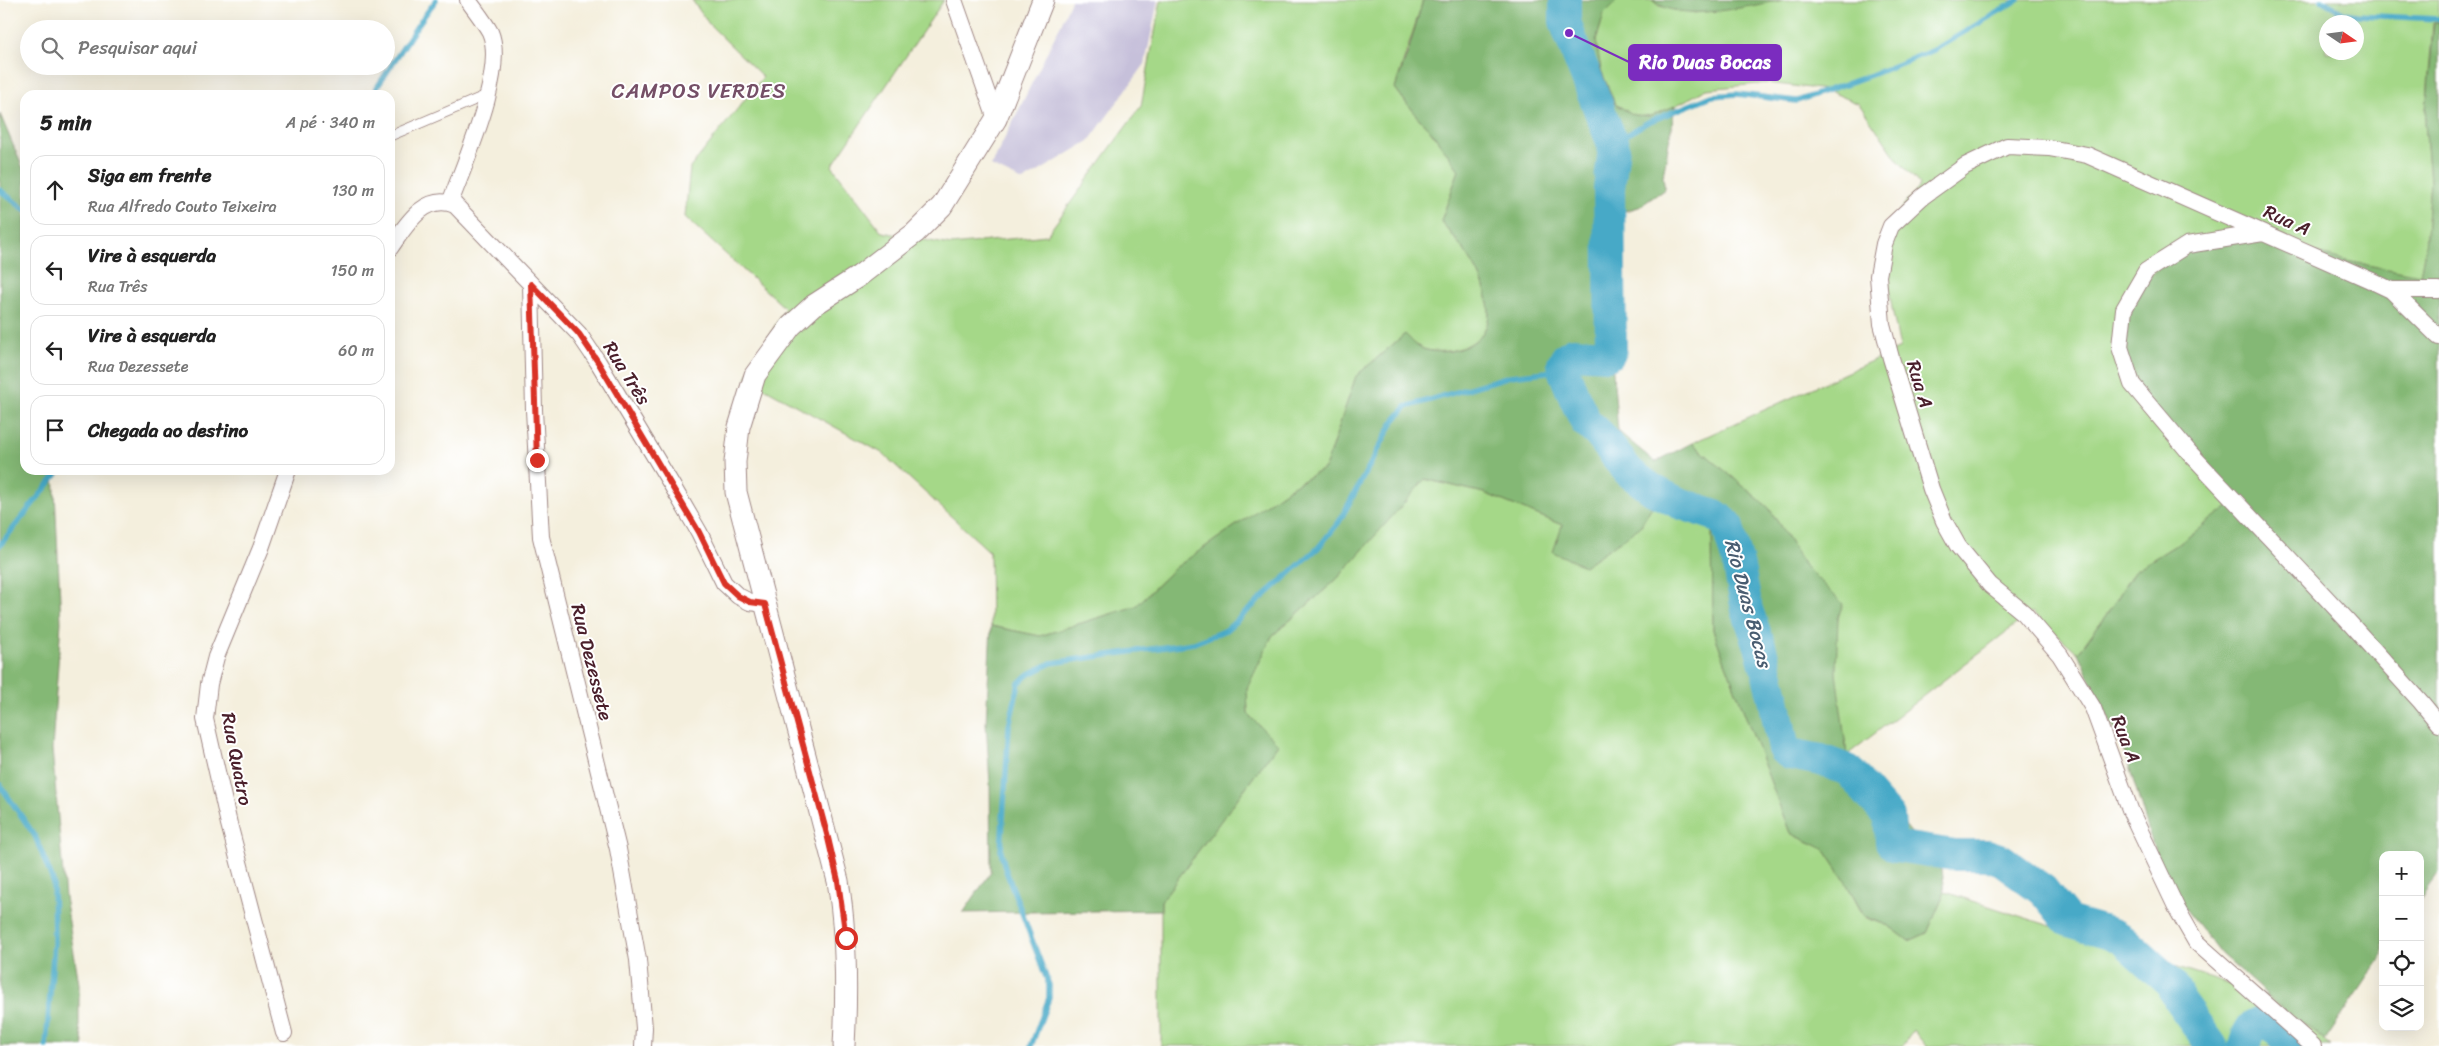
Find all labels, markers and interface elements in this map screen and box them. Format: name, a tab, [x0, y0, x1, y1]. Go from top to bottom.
north arrow	[2319, 15, 2364, 60]
search box	[20, 20, 395, 75]
text: Pesquisar aqui	[78, 31, 197, 64]
icon: search	[38, 34, 66, 62]
callout: Rio Duas Bocas	[1629, 45, 1781, 80]
text: Rio Duas Bocas	[1638, 45, 1771, 80]
district label: CAMPOS VERDES	[612, 72, 786, 110]
text: 5 min	[40, 104, 92, 142]
text: A pé · 340 m	[286, 108, 375, 137]
text: Siga em frente	[88, 159, 211, 192]
icon: ahead	[41, 176, 69, 204]
text: 130 m	[332, 176, 374, 205]
text: Rua Alfredo Couto Teixeira	[88, 192, 277, 221]
street label: Rua A	[2258, 195, 2316, 245]
text: Vire à esquerda	[88, 239, 216, 272]
icon: left	[41, 256, 69, 284]
text: 150 m	[331, 256, 374, 285]
text: Rua Três	[88, 272, 148, 301]
text: Vire à esquerda	[88, 319, 216, 352]
street label: Rua Três	[594, 334, 660, 412]
icon: left	[41, 336, 69, 364]
text: 60 m	[338, 336, 374, 365]
text: Rua Dezessete	[88, 352, 188, 381]
street label: Rua A	[1897, 356, 1943, 412]
text: Chegada ao destino	[88, 414, 248, 447]
icon: arrive	[41, 416, 69, 444]
route end	[526, 449, 549, 472]
water label: Rio Duas Bocas	[1714, 535, 1783, 674]
street label: Rua Dezessete	[562, 600, 622, 724]
street label: Rua Quatro	[212, 710, 262, 809]
street label: Rua A	[2102, 710, 2150, 768]
map controls	[2379, 851, 2424, 1031]
button: +	[2379, 851, 2424, 896]
button: −	[2379, 896, 2424, 941]
route start	[835, 927, 858, 950]
button: locate	[2379, 941, 2424, 986]
button: layers	[2379, 986, 2424, 1031]

